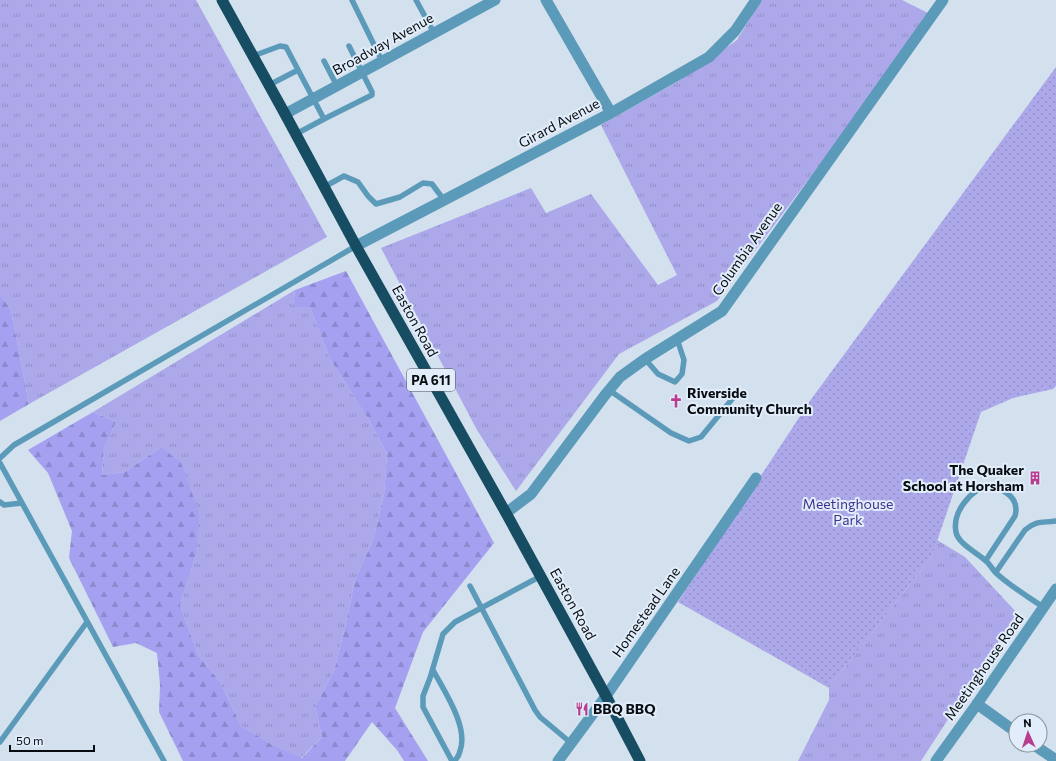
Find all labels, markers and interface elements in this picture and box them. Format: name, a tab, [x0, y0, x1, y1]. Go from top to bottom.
street label: Broadway Avenue	[329, 9, 436, 78]
street label: Girard Avenue	[515, 94, 602, 151]
street label: Columbia Avenue	[708, 199, 785, 299]
street label: Easton Road	[389, 282, 442, 360]
road number: PA 611	[407, 369, 455, 391]
place label: Riverside Community Church	[687, 384, 812, 417]
church icon: Riverside Community Church	[668, 393, 684, 409]
place label: The Quaker School at Horsham	[903, 461, 1024, 494]
building icon: The Quaker School at Horsham	[1027, 470, 1043, 486]
park label: Meetinghouse Park	[803, 495, 893, 528]
street label: Homestead Lane	[608, 563, 683, 660]
street label: Easton Road	[547, 565, 600, 643]
street label: Meetinghouse Road	[940, 610, 1027, 723]
place label: BBQ BBQ	[593, 700, 656, 717]
restaurant icon: BBQ BBQ	[574, 701, 590, 717]
north arrow	[1008, 713, 1048, 753]
text: N	[1023, 716, 1032, 729]
scale bar	[10, 727, 94, 753]
text: 50 m	[16, 733, 44, 747]

